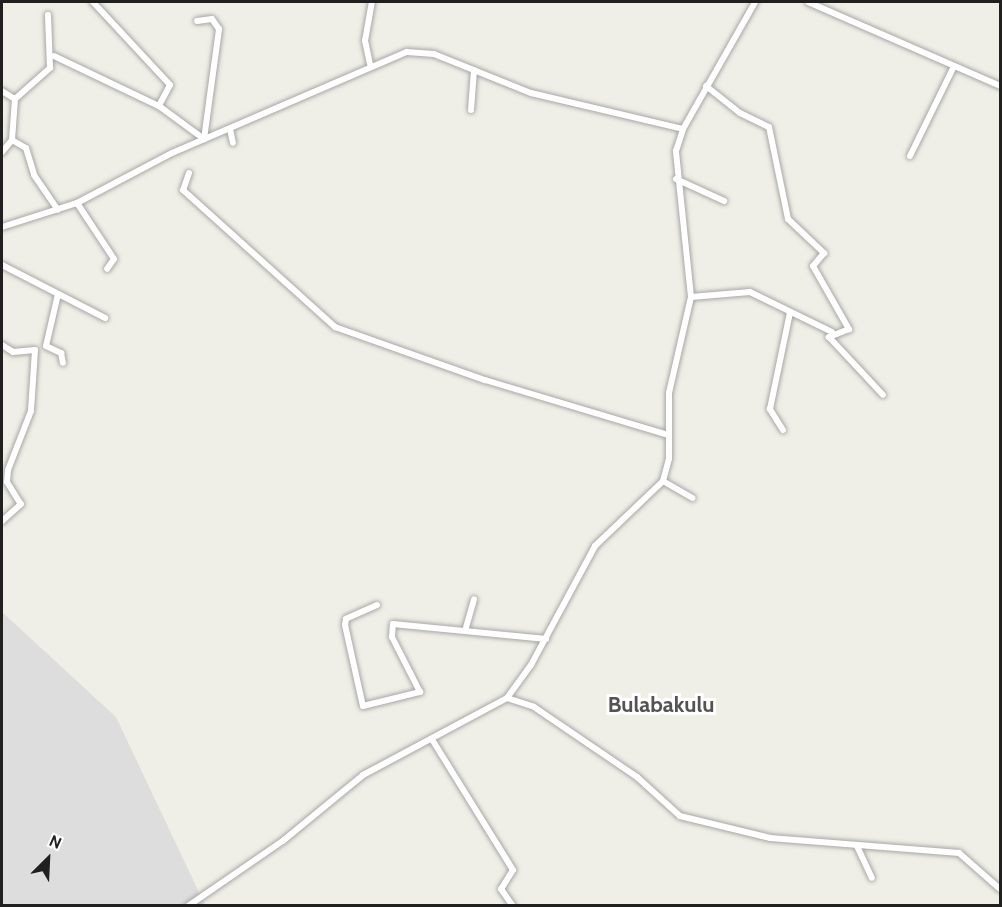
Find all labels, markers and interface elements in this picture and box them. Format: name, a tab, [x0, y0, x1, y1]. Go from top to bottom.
district label: Bulabakulu	[608, 692, 714, 718]
north arrow	[18, 829, 78, 889]
text: N	[46, 831, 65, 853]

